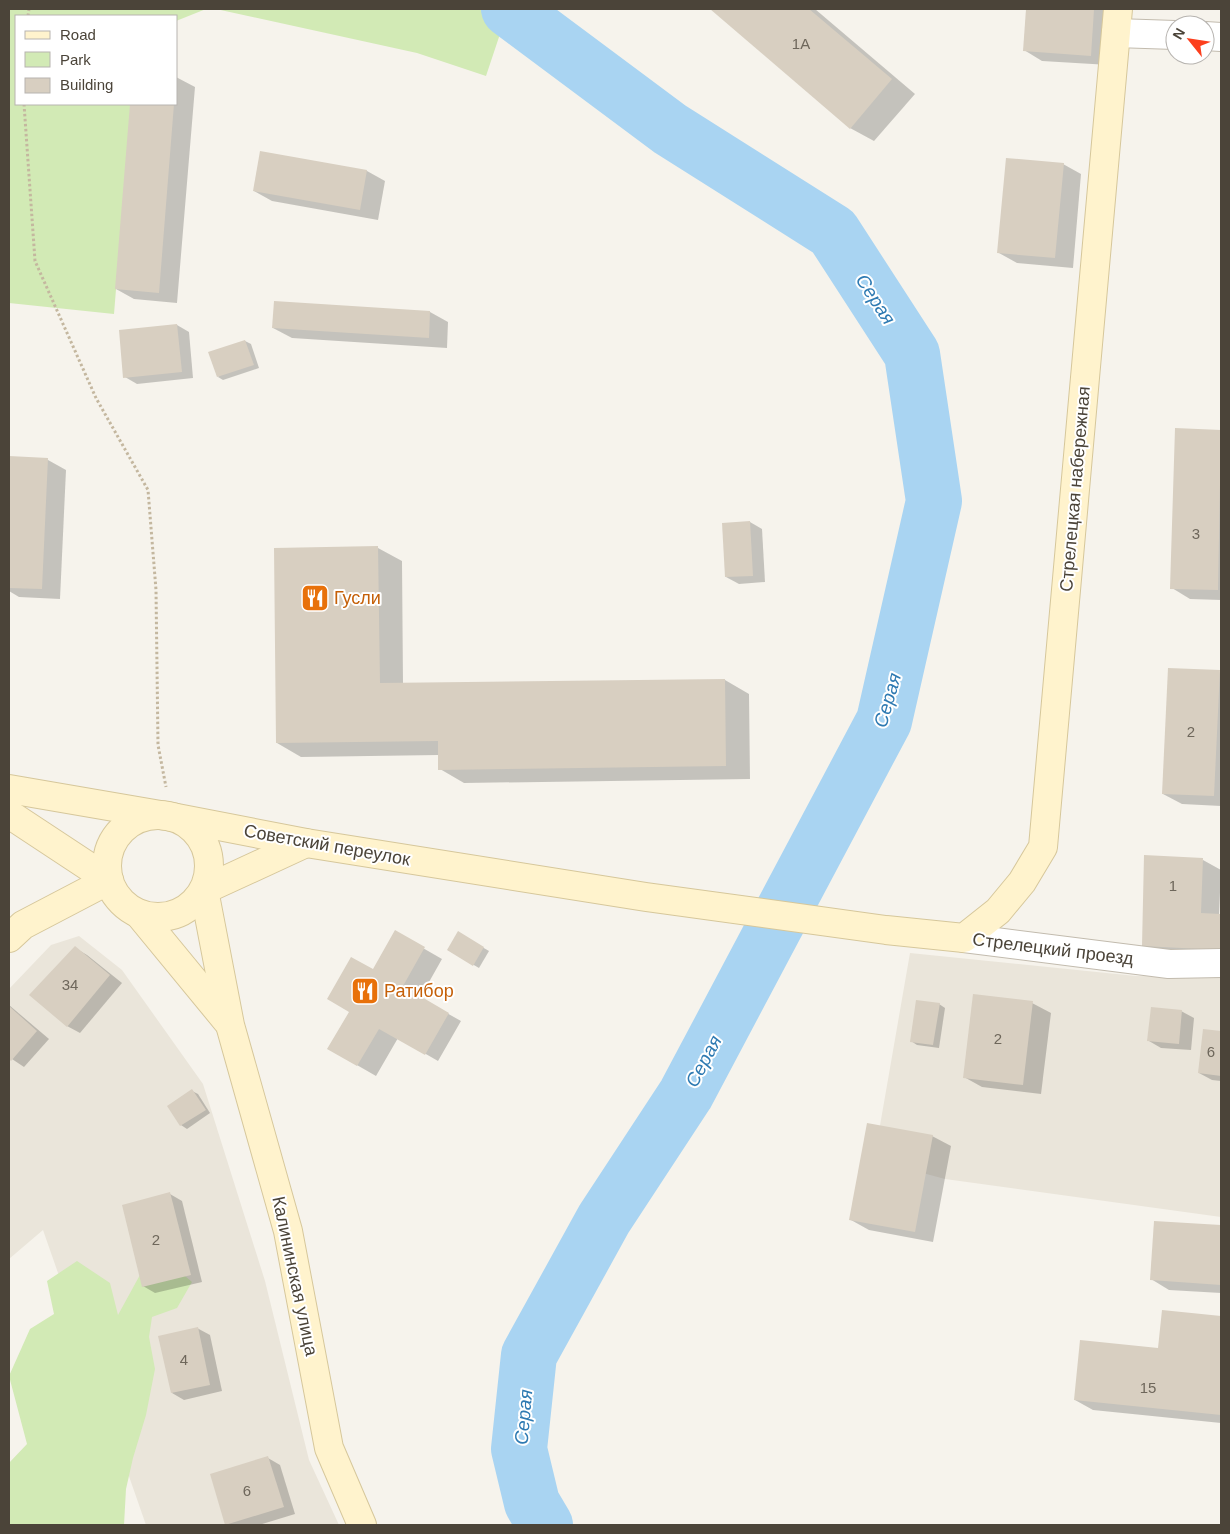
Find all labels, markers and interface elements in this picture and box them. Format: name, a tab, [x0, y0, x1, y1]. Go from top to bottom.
legend	[15, 15, 178, 105]
north arrow	[1165, 15, 1215, 65]
text: N	[1169, 25, 1188, 42]
text: Road	[60, 26, 96, 43]
house number: 1А	[792, 35, 810, 52]
text: Park	[60, 51, 91, 68]
text: Building	[60, 76, 113, 93]
water label: Серая	[852, 270, 900, 328]
street label: Стрелецкая набережная	[1056, 385, 1094, 593]
house number: 3	[1192, 525, 1200, 542]
restaurant icon: Гусли	[300, 583, 330, 613]
place label: Гусли	[334, 588, 381, 608]
water label: Серая	[870, 671, 905, 730]
house number: 2	[1187, 723, 1195, 740]
street label: Советский переулок	[242, 821, 412, 870]
house number: 1	[1169, 877, 1177, 894]
street label: Стрелецкий проезд	[971, 929, 1135, 969]
house number: 34	[62, 976, 78, 993]
restaurant icon: Ратибор	[350, 976, 380, 1006]
place label: Ратибор	[384, 981, 454, 1001]
house number: 2	[994, 1030, 1002, 1047]
water label: Серая	[681, 1032, 726, 1091]
house number: 6	[1207, 1043, 1215, 1060]
street label: Калининская улица	[268, 1194, 322, 1359]
house number: 2	[152, 1231, 160, 1248]
house number: 4	[180, 1351, 188, 1368]
house number: 15	[1140, 1379, 1156, 1396]
water label: Серая	[511, 1388, 536, 1446]
house number: 6	[243, 1482, 251, 1499]

